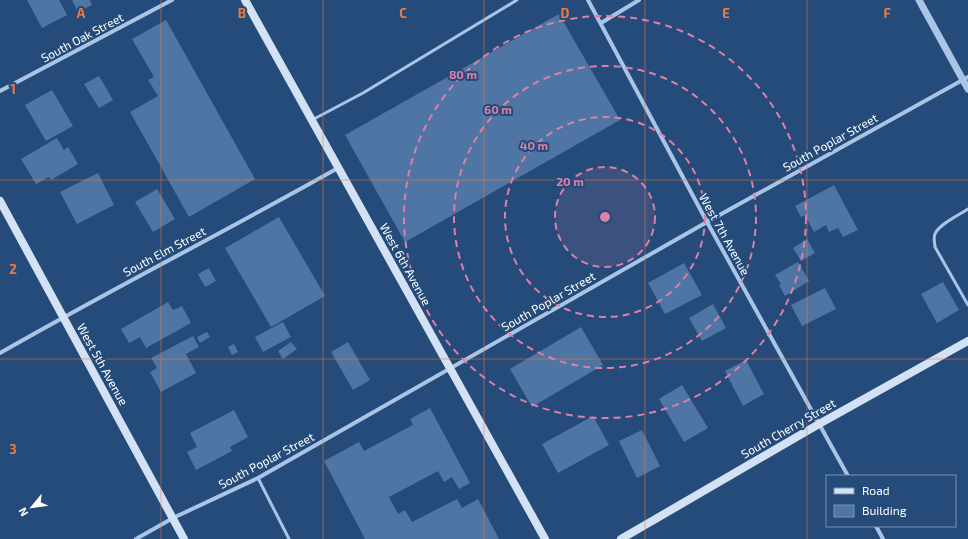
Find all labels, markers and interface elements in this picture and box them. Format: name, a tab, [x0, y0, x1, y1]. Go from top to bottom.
text: A	[77, 5, 86, 21]
text: B	[238, 5, 246, 21]
text: C	[399, 5, 407, 21]
text: D	[561, 5, 570, 21]
text: E	[722, 5, 730, 21]
text: F	[883, 5, 891, 21]
street label: South Oak Street	[38, 9, 126, 65]
text: 80 m	[449, 67, 477, 81]
text: 1	[10, 81, 16, 97]
text: 60 m	[484, 102, 512, 116]
street label: South Poplar Street	[780, 110, 880, 174]
text: 40 m	[520, 138, 548, 152]
text: 20 m	[556, 174, 584, 188]
street label: West 7th Avenue	[697, 191, 753, 277]
centre of rings	[598, 210, 612, 224]
street label: West 6th Avenue	[378, 220, 434, 308]
street label: South Elm Street	[120, 223, 208, 279]
text: 2	[9, 261, 17, 277]
street label: South Poplar Street	[499, 268, 598, 334]
street label: West 5th Avenue	[75, 321, 131, 407]
street label: South Cherry Street	[738, 395, 838, 461]
street label: South Poplar Street	[216, 429, 317, 491]
text: 3	[9, 441, 17, 457]
legend	[826, 475, 956, 527]
text: Road	[862, 483, 890, 497]
north arrow	[12, 487, 52, 527]
text: Building	[862, 503, 907, 517]
text: N	[15, 505, 30, 519]

